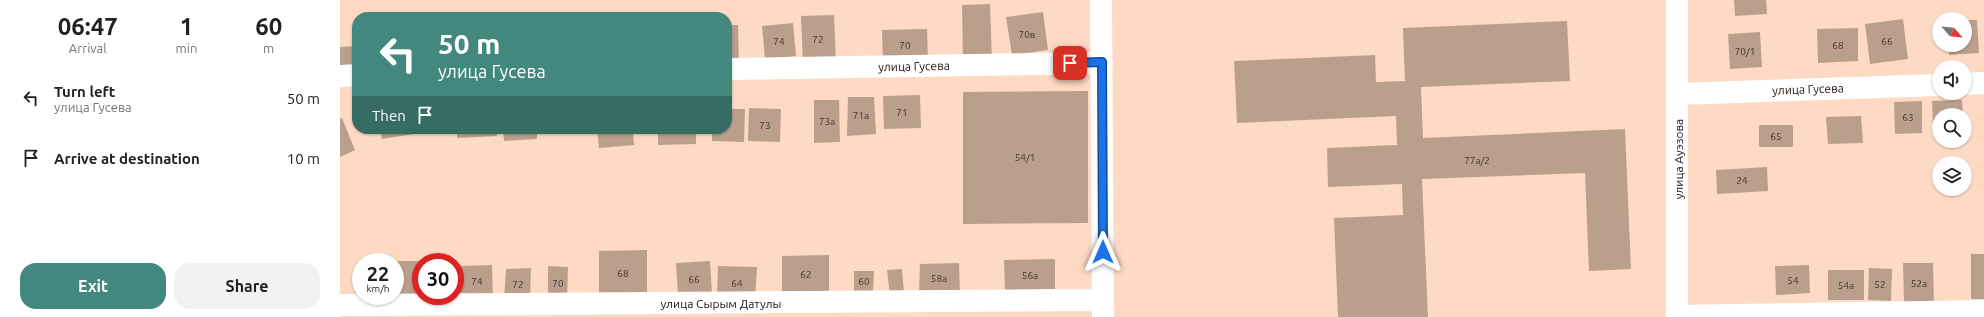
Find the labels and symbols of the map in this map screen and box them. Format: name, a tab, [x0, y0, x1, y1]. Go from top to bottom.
north arrow	[1932, 12, 1972, 52]
house number: 70в	[1019, 29, 1035, 40]
house number: 72	[812, 34, 824, 45]
house number: 74	[773, 36, 785, 47]
house number: 66	[1881, 36, 1893, 47]
house number: 70	[899, 40, 911, 51]
house number: 68	[1832, 40, 1844, 51]
pin	[1053, 46, 1087, 80]
house number: 70/1	[1735, 46, 1755, 57]
street label: улица Гусева	[878, 59, 950, 73]
street label: улица Гусева	[1772, 81, 1844, 97]
house number: 71	[896, 107, 908, 118]
house number: 71а	[853, 110, 869, 121]
house number: 63	[1902, 112, 1914, 123]
house number: 73а	[819, 116, 835, 127]
street label: улица Ауэзова	[1672, 119, 1685, 199]
house number: 73	[759, 120, 771, 131]
house number: 65	[1770, 131, 1782, 142]
house number: 54/1	[1015, 152, 1035, 163]
house number: 77а/2	[1464, 155, 1490, 166]
house number: 24	[1736, 175, 1748, 186]
position arrow	[1082, 231, 1124, 273]
speed limit sign: 30	[412, 253, 464, 305]
house number: 68	[617, 268, 629, 279]
house number: 62	[800, 269, 812, 280]
house number: 56а	[1022, 270, 1038, 281]
house number: 58а	[931, 273, 947, 284]
house number: 66	[688, 274, 700, 285]
house number: 54	[1787, 275, 1799, 286]
house number: 74	[471, 276, 483, 287]
house number: 60	[858, 276, 870, 287]
house number: 70	[552, 278, 564, 289]
house number: 64	[731, 278, 743, 289]
house number: 52а	[1911, 278, 1927, 289]
house number: 72	[512, 279, 524, 290]
house number: 52	[1874, 279, 1886, 290]
house number: 54а	[1838, 280, 1854, 291]
street label: улица Сырым Датулы	[661, 297, 781, 310]

